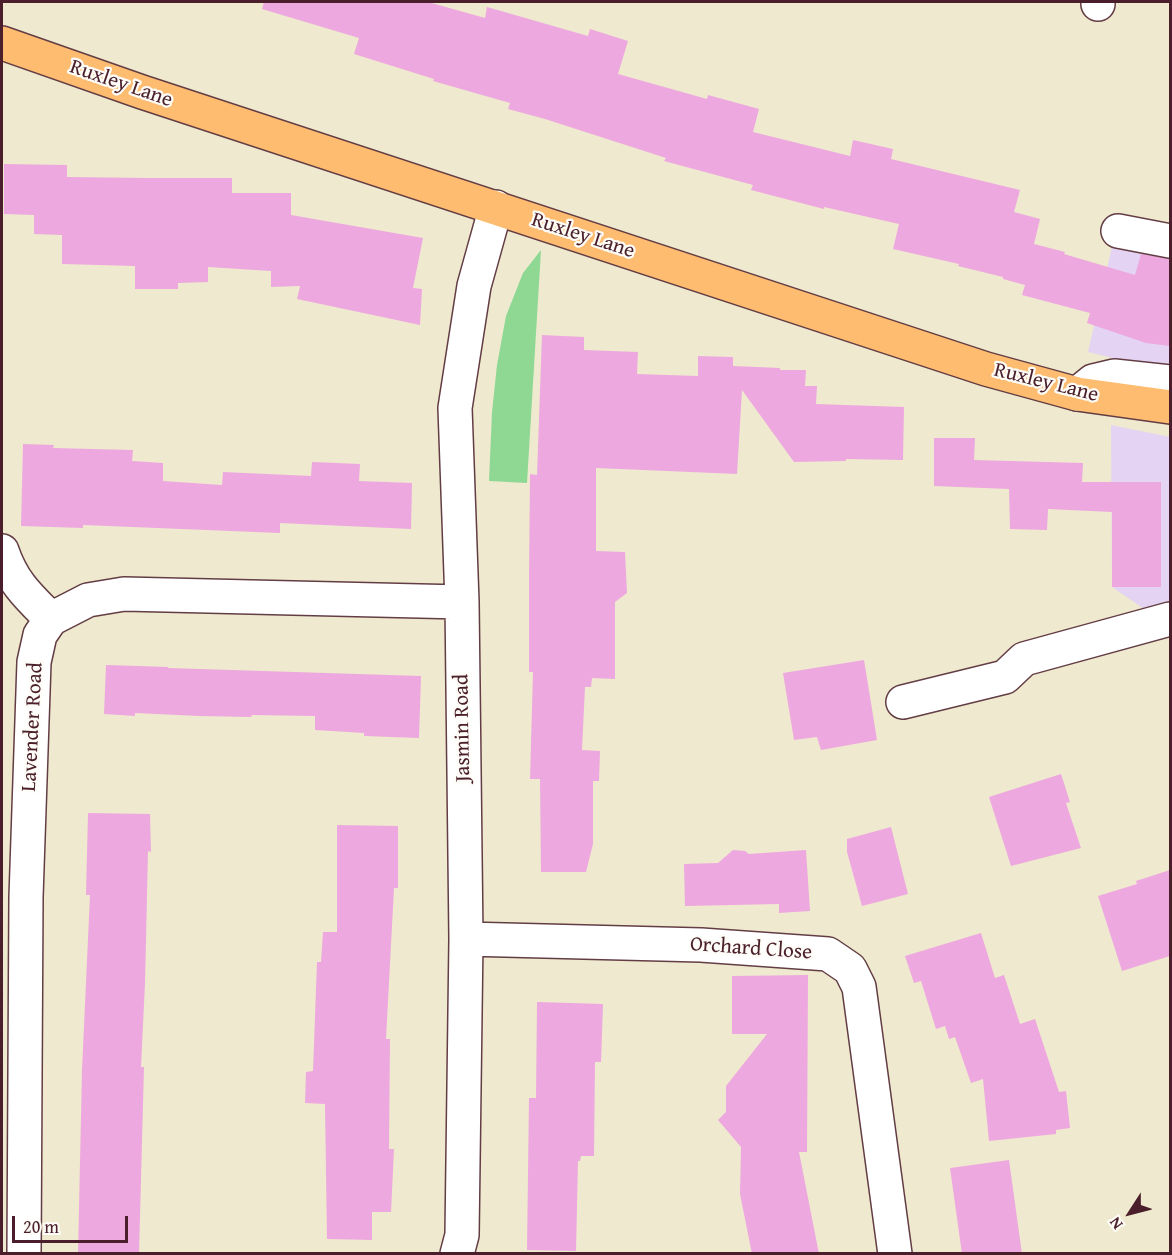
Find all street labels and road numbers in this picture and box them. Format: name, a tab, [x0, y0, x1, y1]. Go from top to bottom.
street label: Ruxley Lane	[66, 55, 176, 113]
street label: Ruxley Lane	[528, 208, 638, 264]
street label: Ruxley Lane	[991, 358, 1101, 408]
street label: Lavender Road	[17, 662, 49, 792]
street label: Jasmin Road	[449, 674, 477, 782]
street label: Orchard Close	[689, 932, 813, 966]

